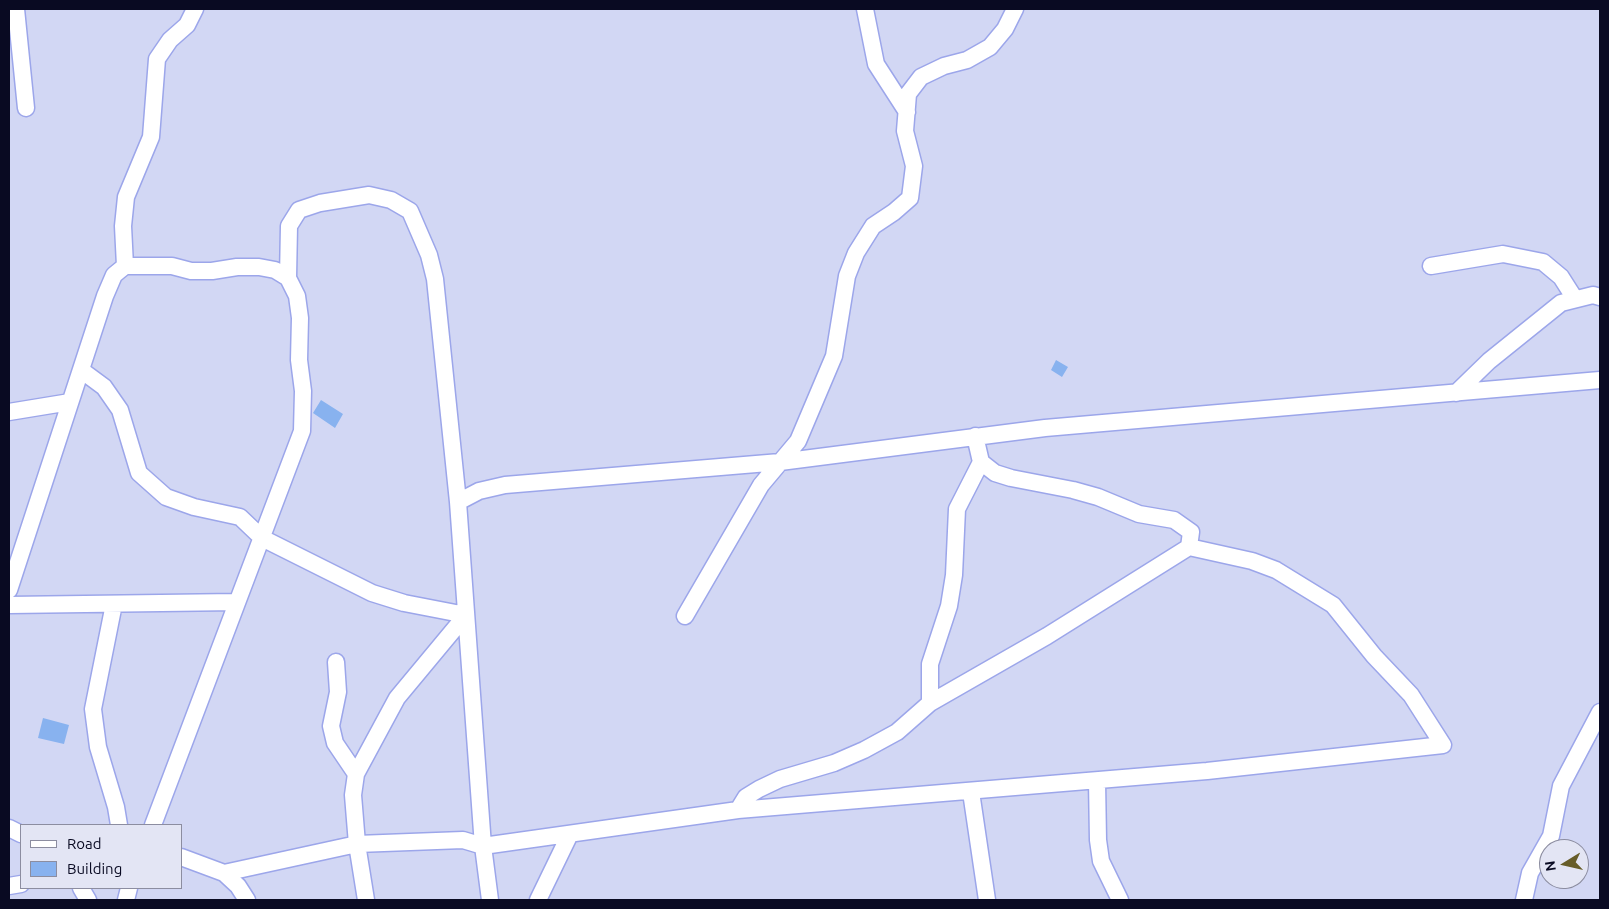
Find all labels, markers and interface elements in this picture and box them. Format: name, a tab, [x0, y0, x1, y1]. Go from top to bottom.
legend	[20, 824, 182, 889]
text: Road	[67, 835, 102, 852]
north arrow	[1539, 839, 1589, 889]
text: Building	[67, 860, 122, 877]
text: N	[1541, 860, 1559, 873]

